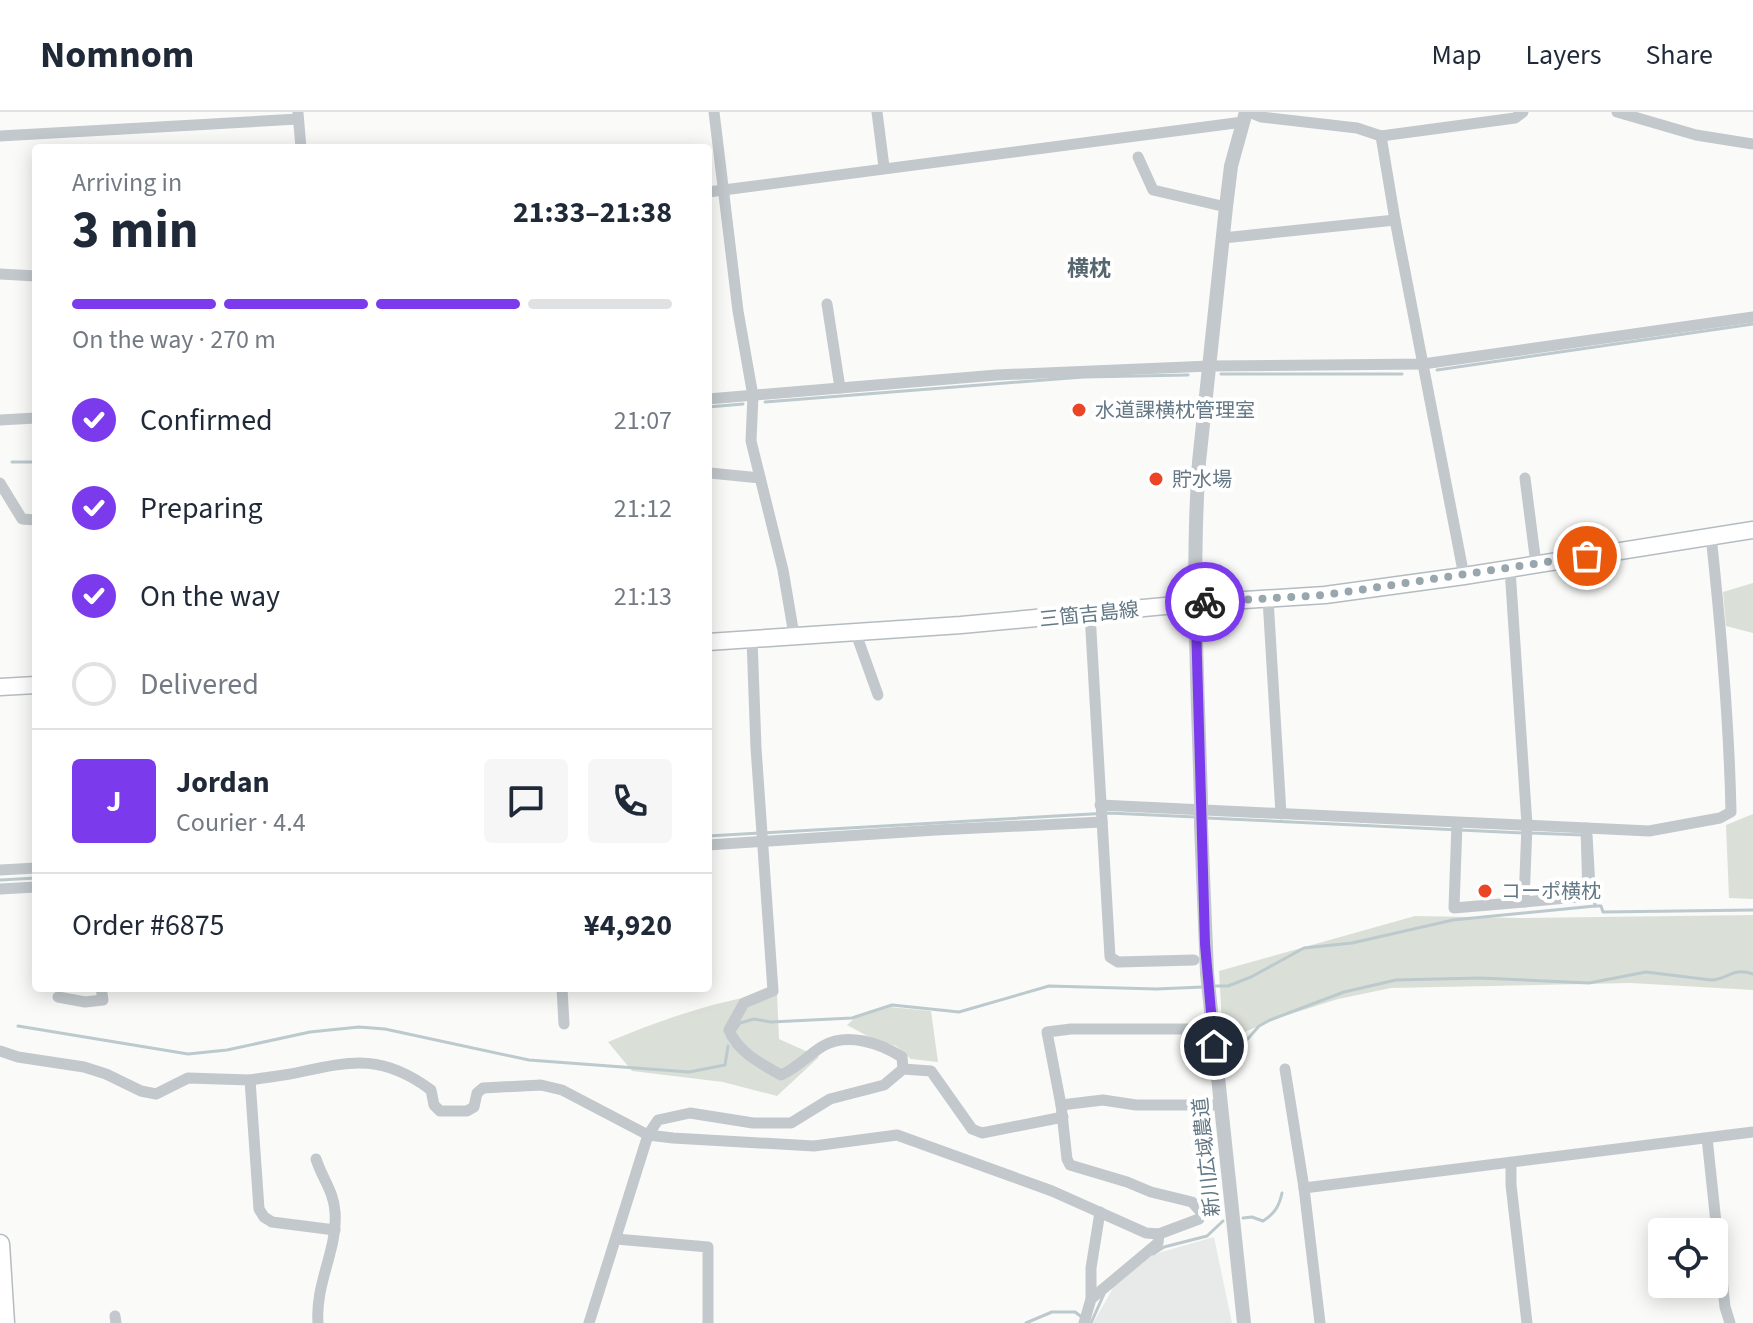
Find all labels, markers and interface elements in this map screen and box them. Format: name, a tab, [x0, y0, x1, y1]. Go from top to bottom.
text: Nomnom	[40, 28, 194, 82]
text: Map	[1431, 35, 1481, 75]
text: Layers	[1525, 35, 1601, 75]
text: Share	[1645, 35, 1713, 75]
text: Arriving in	[72, 164, 182, 201]
text: 21:33–21:38	[513, 191, 672, 234]
text: 3 min	[72, 194, 199, 268]
district label: 横枕	[1067, 253, 1111, 285]
text: On the way · 270 m	[72, 321, 276, 358]
place label: 水道課横枕管理室	[1095, 397, 1255, 425]
icon: check	[72, 398, 116, 442]
text: Confirmed	[140, 399, 273, 442]
marker: 水道課横枕管理室	[1070, 401, 1088, 419]
text: 21:07	[614, 402, 672, 439]
place label: 貯水場	[1172, 466, 1232, 494]
marker: 貯水場	[1147, 470, 1165, 488]
icon: check	[72, 486, 116, 530]
text: Preparing	[140, 487, 263, 530]
text: 21:12	[614, 490, 672, 527]
pin	[1553, 522, 1621, 590]
icon: bag	[1565, 534, 1609, 578]
courier	[1165, 562, 1245, 642]
icon: check	[72, 574, 116, 618]
text: On the way	[140, 575, 280, 618]
text: 21:13	[614, 578, 672, 615]
icon: bike	[1183, 580, 1227, 624]
street label: 三箇吉島線	[1038, 596, 1140, 634]
text: Delivered	[140, 663, 259, 706]
button: chat	[484, 759, 568, 843]
button: phone	[588, 759, 672, 843]
text: Jordan	[176, 761, 270, 804]
text: J	[106, 780, 122, 823]
text: Courier · 4.4	[176, 804, 306, 841]
place label: コーポ横枕	[1501, 878, 1601, 906]
marker: コーポ横枕	[1476, 882, 1494, 900]
text: Order #6875	[72, 904, 225, 947]
text: ¥4,920	[584, 904, 672, 947]
pin	[1180, 1012, 1248, 1080]
icon: home	[1192, 1024, 1236, 1068]
street label: 新川広域農道	[1187, 1096, 1227, 1218]
map controls	[1648, 1218, 1728, 1298]
button: locate	[1648, 1218, 1728, 1298]

